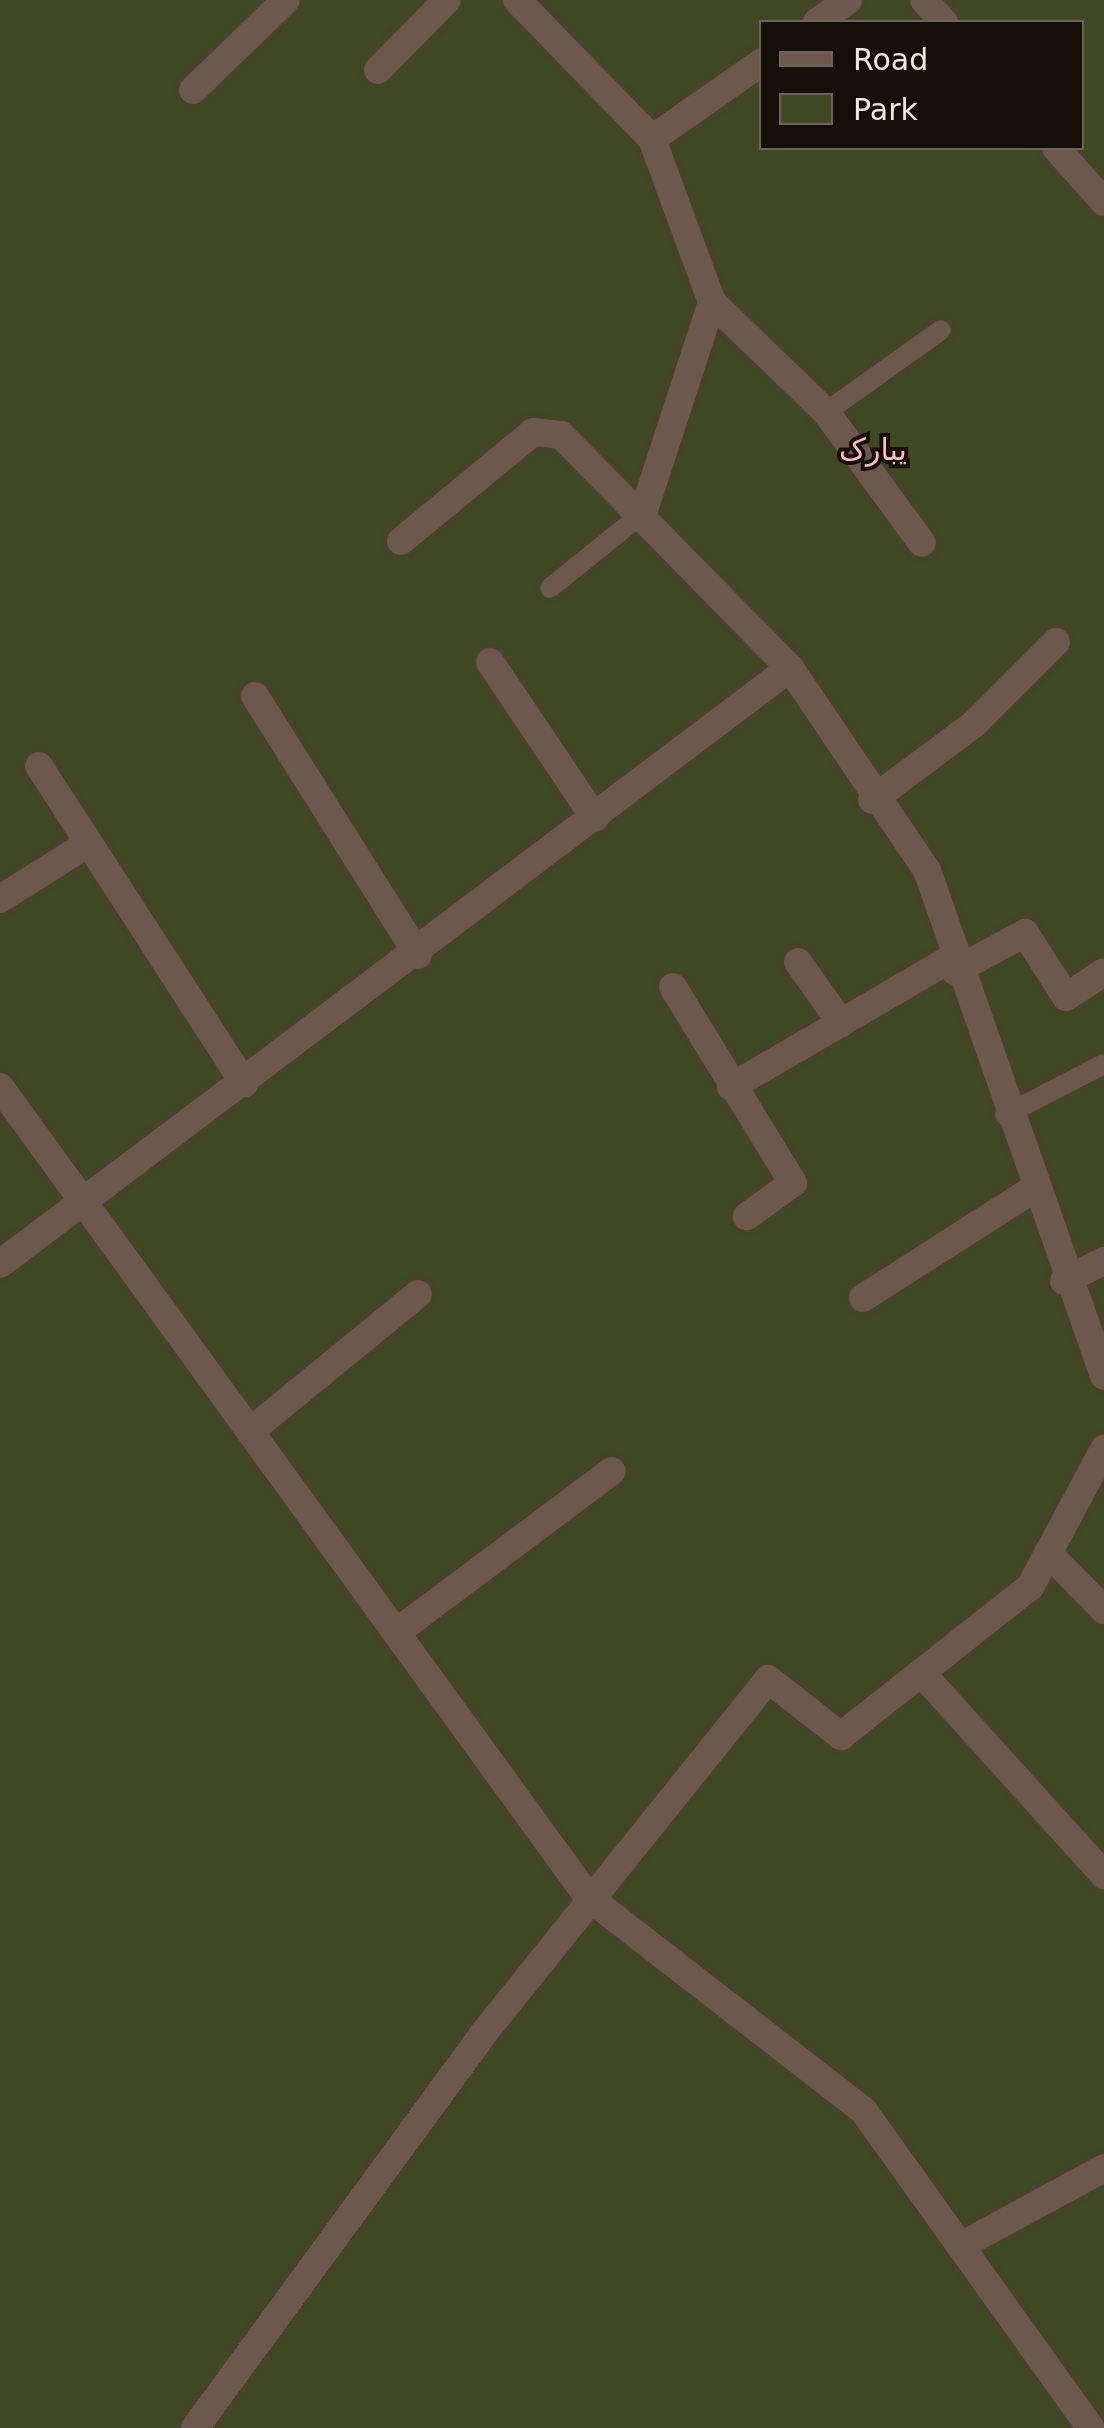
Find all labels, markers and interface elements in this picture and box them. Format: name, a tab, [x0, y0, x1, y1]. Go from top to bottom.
legend	[759, 20, 1084, 150]
text: Road	[853, 42, 928, 77]
text: Park	[853, 92, 918, 127]
district label: یبارک	[839, 432, 907, 468]

